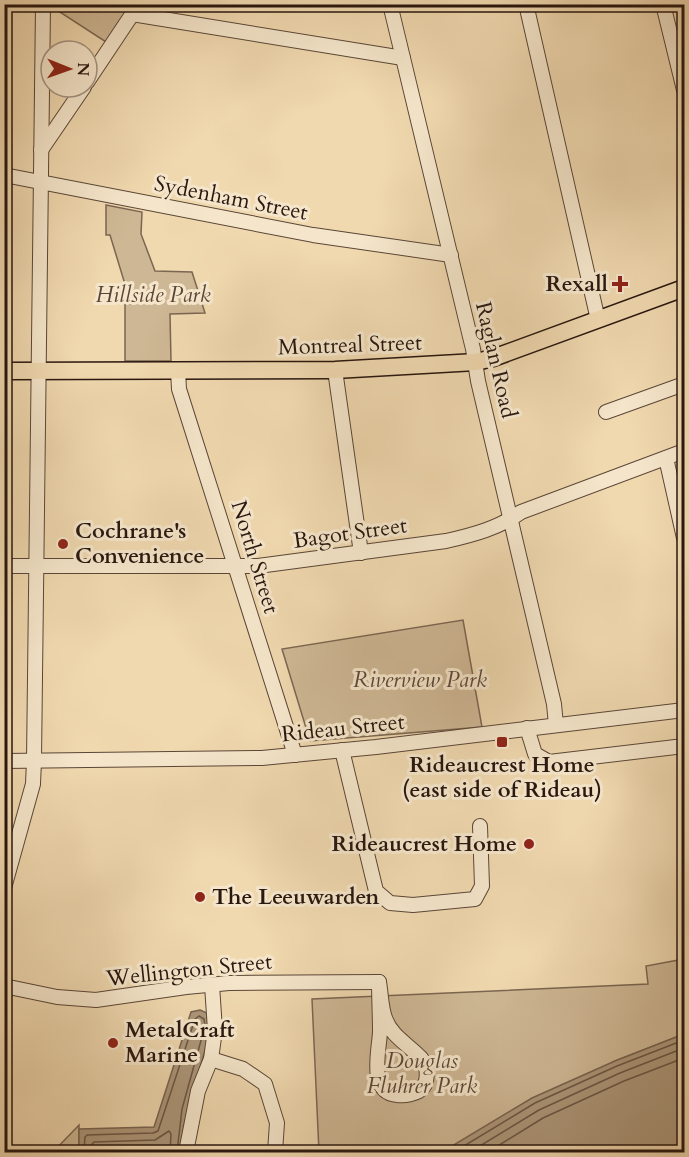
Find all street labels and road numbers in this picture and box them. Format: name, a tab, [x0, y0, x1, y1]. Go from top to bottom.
street label: Sydenham Street	[152, 168, 310, 228]
street label: Raglan Road	[468, 299, 524, 422]
street label: Montreal Street	[278, 327, 423, 363]
street label: North Street	[224, 497, 286, 617]
street label: Bagot Street	[291, 510, 409, 556]
street label: Rideau Street	[280, 707, 406, 749]
street label: Wellington Street	[104, 946, 274, 994]

